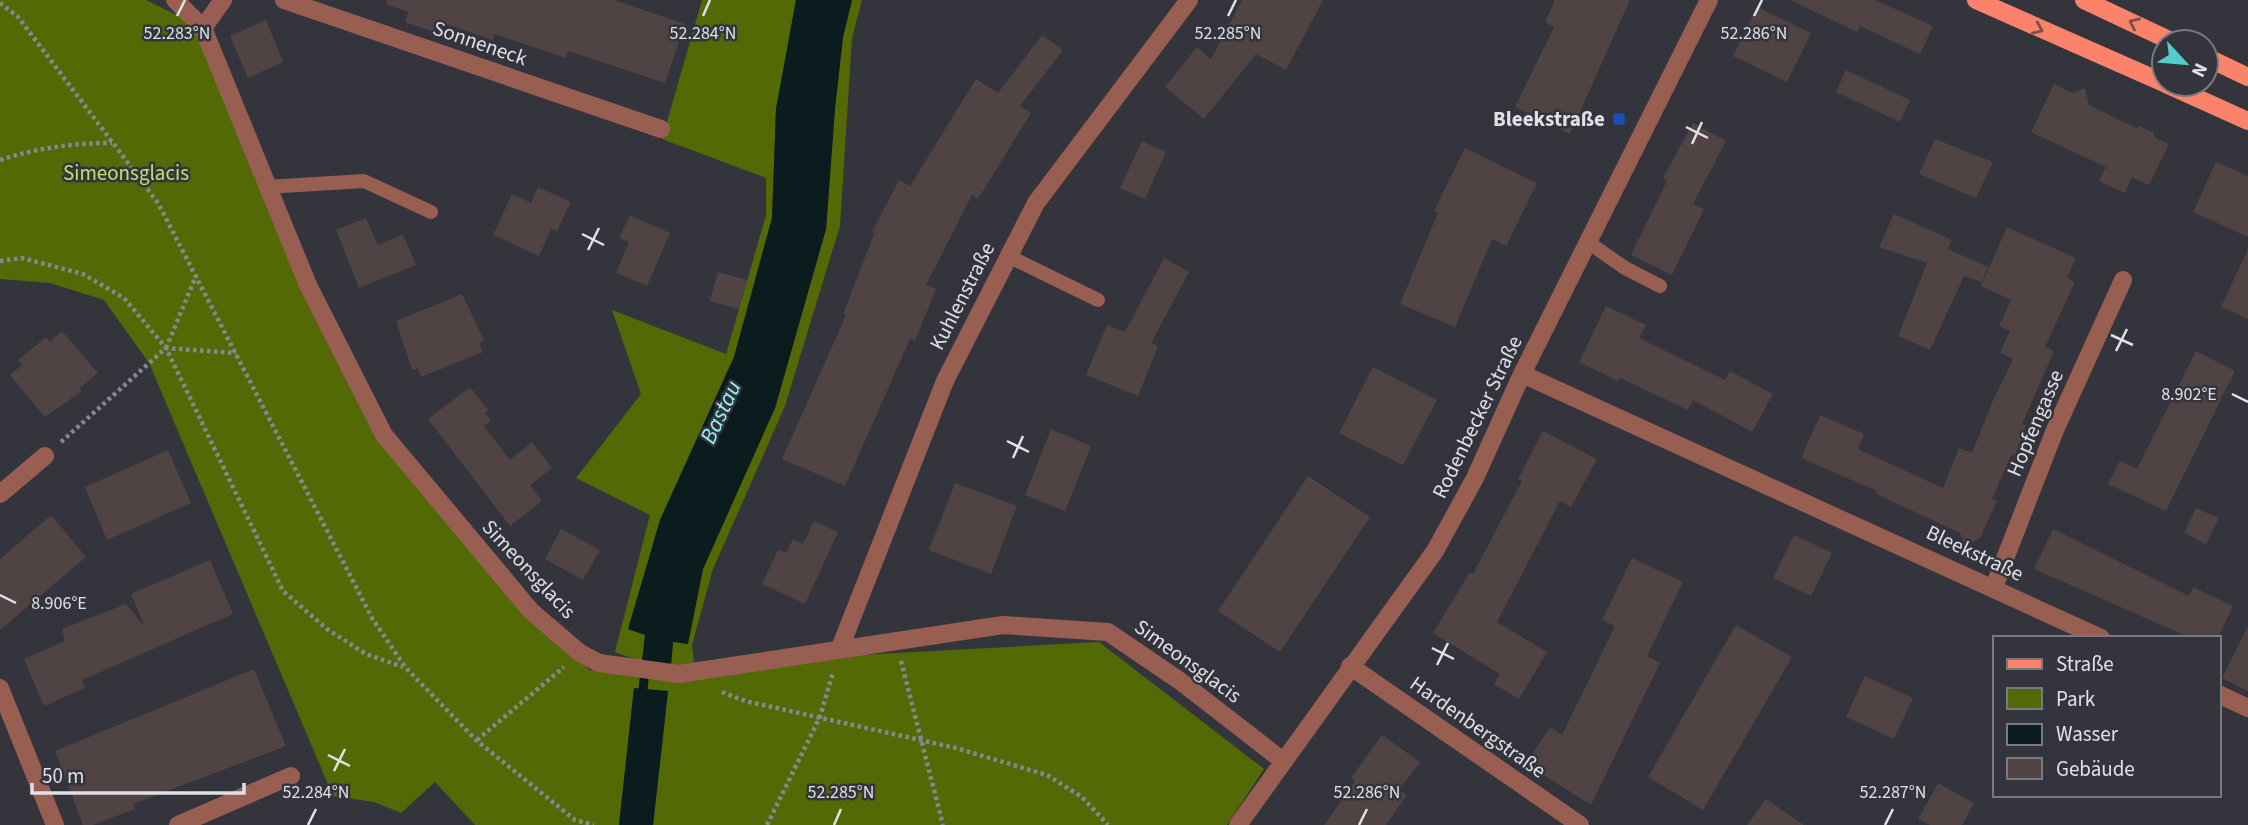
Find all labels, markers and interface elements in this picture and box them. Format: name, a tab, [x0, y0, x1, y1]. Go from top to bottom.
street label: Sonneneck	[429, 13, 532, 73]
one-way arrow	[2129, 18, 2141, 32]
text: 52.283°N	[144, 21, 210, 46]
text: 52.284°N	[670, 21, 736, 46]
text: 52.285°N	[1195, 21, 1261, 46]
text: 52.286°N	[1721, 21, 1787, 46]
one-way arrow	[2031, 21, 2043, 35]
north arrow	[2150, 28, 2220, 98]
text: N	[2184, 58, 2214, 81]
place label: Bleekstraße	[1493, 104, 1605, 134]
marker: Bleekstraße	[1611, 111, 1627, 127]
park label: Simeonsglacis	[63, 158, 189, 188]
street label: Kuhlenstraße	[922, 237, 1002, 355]
street label: Rodenbecker Straße	[1425, 330, 1529, 504]
street label: Hopfengasse	[1999, 365, 2071, 481]
water label: Bastau	[692, 375, 749, 449]
text: 8.902°E	[2161, 382, 2217, 407]
street label: Simeonsglacis	[475, 513, 583, 625]
street label: Bleekstraße	[1921, 517, 2029, 589]
text: 8.906°E	[31, 591, 87, 616]
street label: Simeonsglacis	[1128, 612, 1248, 710]
legend	[1993, 636, 2220, 797]
text: Straße	[2056, 649, 2114, 679]
street label: Hardenbergstraße	[1404, 669, 1552, 785]
text: Park	[2056, 684, 2096, 714]
text: Wasser	[2056, 719, 2119, 749]
scale bar	[32, 752, 243, 796]
text: Gebäude	[2056, 754, 2135, 784]
text: 50 m	[42, 761, 84, 791]
text: 52.284°N	[283, 780, 349, 805]
text: 52.285°N	[808, 780, 874, 805]
text: 52.286°N	[1334, 780, 1400, 805]
text: 52.287°N	[1860, 780, 1926, 805]

